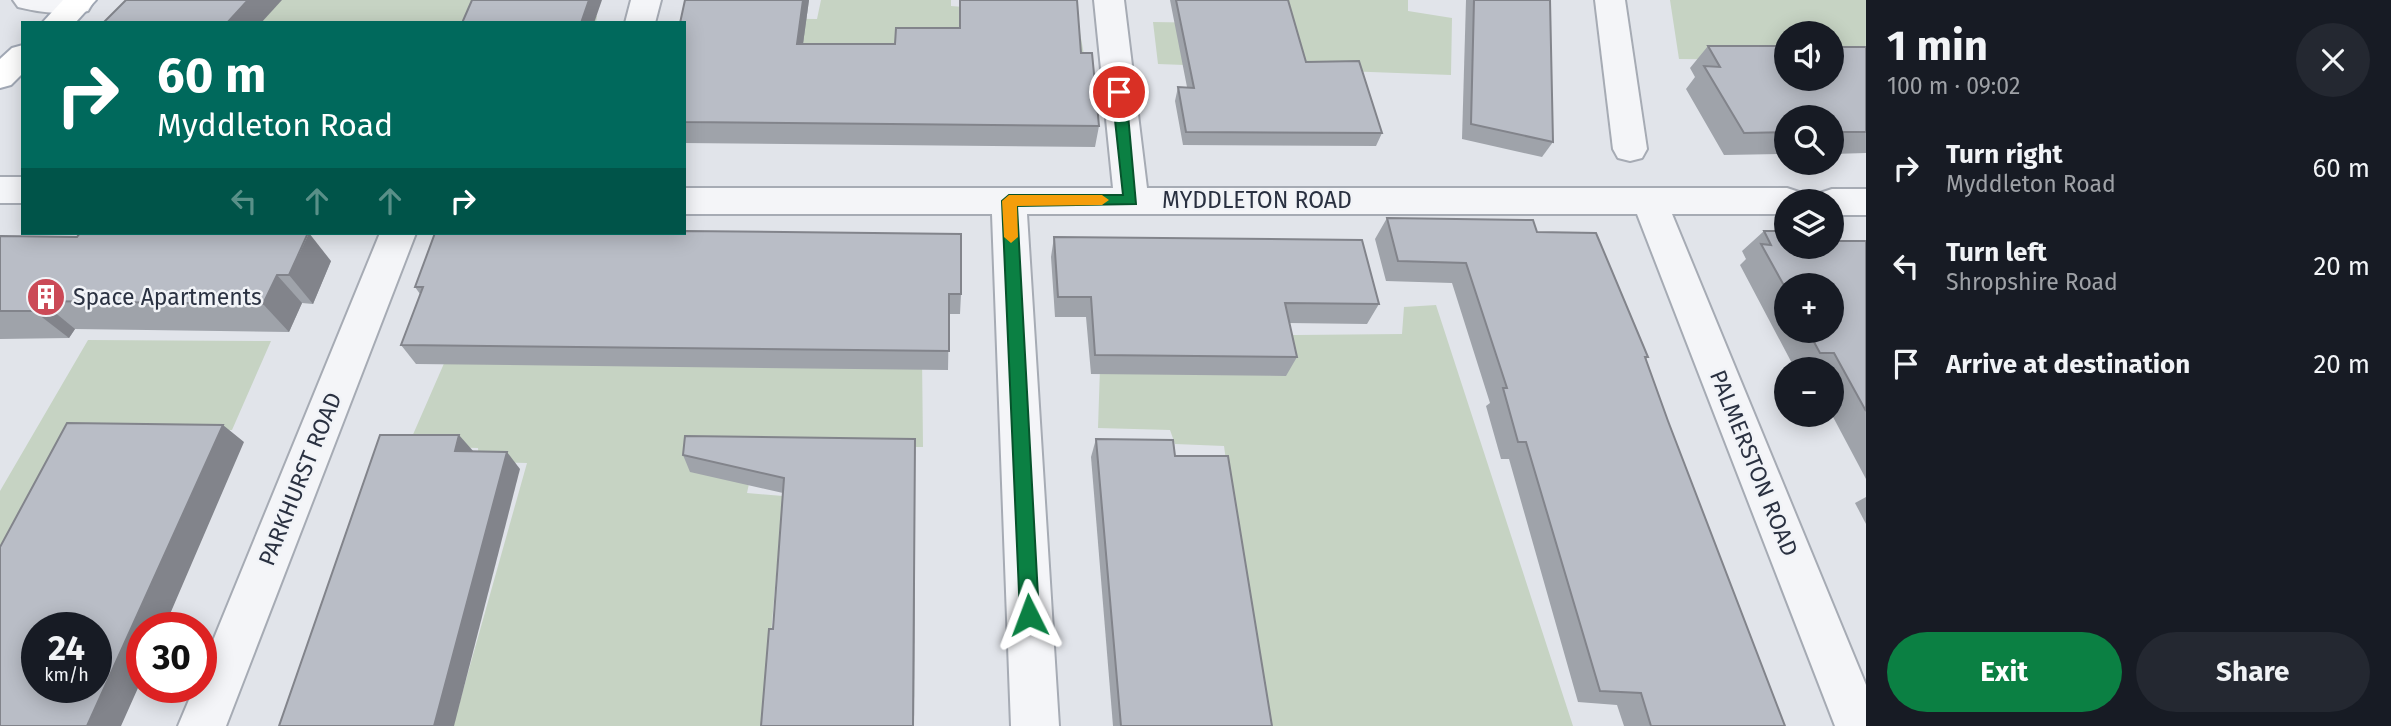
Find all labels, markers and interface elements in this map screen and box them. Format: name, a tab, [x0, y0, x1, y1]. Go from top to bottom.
map controls	[1774, 21, 1844, 427]
button: sound	[1774, 21, 1844, 91]
text: 1 min	[1887, 21, 1988, 71]
button: close	[2296, 23, 2370, 97]
text: 60 m	[157, 46, 266, 105]
icon: right	[42, 49, 133, 140]
pin	[1089, 62, 1149, 122]
text: 100 m · 09:02	[1887, 72, 2020, 100]
icon: arrive	[1100, 73, 1138, 111]
button: search	[1774, 105, 1844, 175]
text: Myddleton Road	[157, 106, 393, 144]
text: Turn right	[1946, 139, 2063, 170]
icon: right	[1887, 149, 1925, 187]
text: 60 m	[2312, 153, 2370, 184]
text: Myddleton Road	[1946, 170, 2116, 198]
icon: left	[225, 182, 263, 220]
icon: ahead	[298, 182, 336, 220]
icon: ahead	[371, 182, 409, 220]
icon: right	[444, 182, 482, 220]
street label: MYDDLETON ROAD	[1162, 186, 1352, 214]
button: layers	[1774, 189, 1844, 259]
text: Turn left	[1946, 237, 2047, 268]
icon: left	[1887, 247, 1925, 285]
text: 20 m	[2313, 251, 2370, 282]
text: Shropshire Road	[1946, 268, 2118, 296]
button: +	[1774, 273, 1844, 343]
building icon: Space Apartments	[25, 276, 67, 318]
place label: Space Apartments	[73, 283, 262, 311]
icon: arrive	[1887, 345, 1925, 383]
text: Arrive at destination	[1946, 349, 2190, 380]
text: 20 m	[2313, 349, 2370, 380]
button: −	[1774, 357, 1844, 427]
street label: PALMERSTON ROAD	[1704, 366, 1804, 560]
street label: PARKHURST ROAD	[252, 388, 348, 570]
position arrow	[992, 578, 1066, 652]
speed limit sign: 30	[126, 612, 217, 703]
text: 24	[48, 627, 85, 669]
button: Exit	[1887, 632, 2122, 712]
button: Share	[2136, 632, 2370, 712]
text: km/h	[44, 664, 89, 686]

